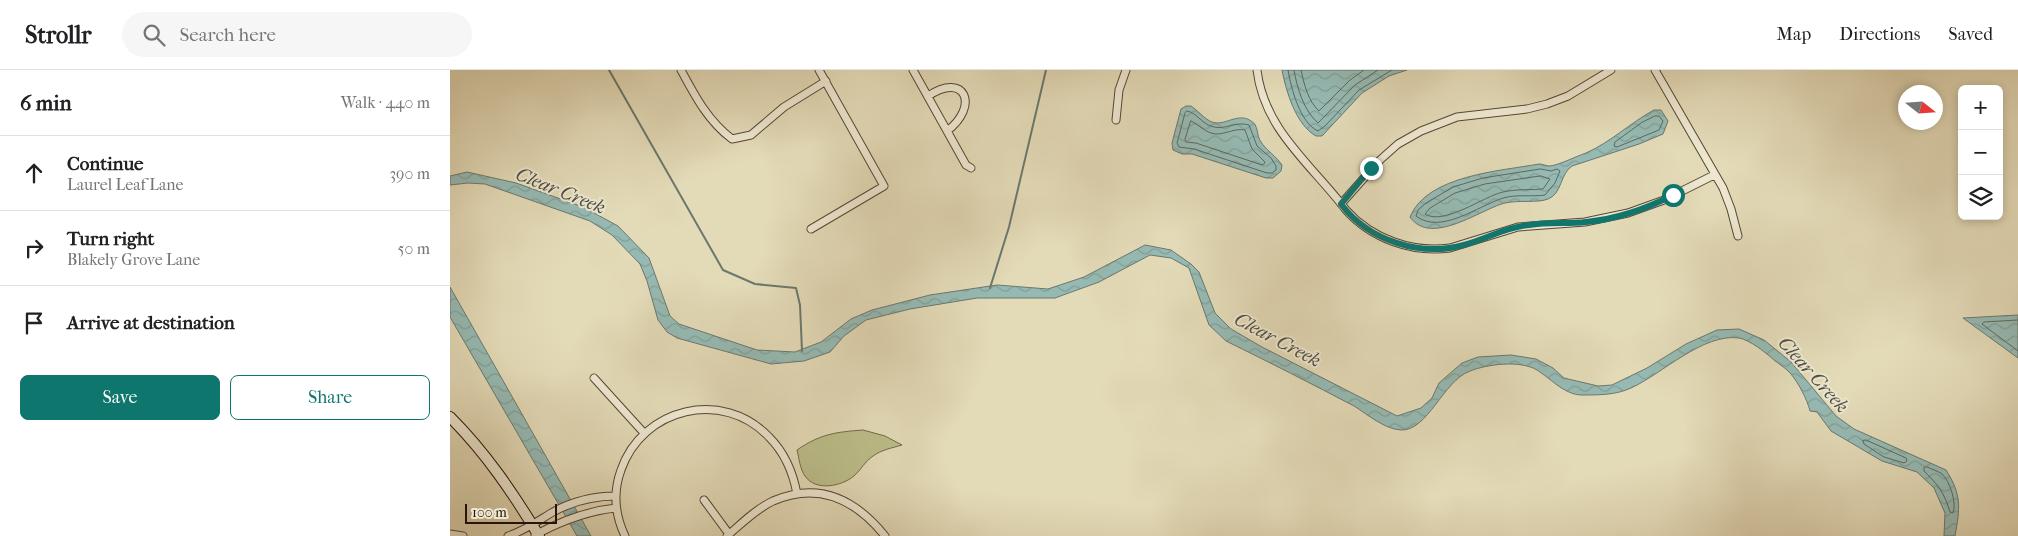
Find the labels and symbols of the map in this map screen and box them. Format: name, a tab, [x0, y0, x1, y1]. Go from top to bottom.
north arrow	[1898, 85, 1943, 130]
route end	[1360, 157, 1383, 180]
water label: Clear Creek	[513, 163, 609, 219]
route start	[1662, 184, 1685, 207]
water label: Clear Creek	[1231, 308, 1324, 372]
water label: Clear Creek	[1773, 332, 1853, 417]
scale bar	[465, 501, 558, 524]

